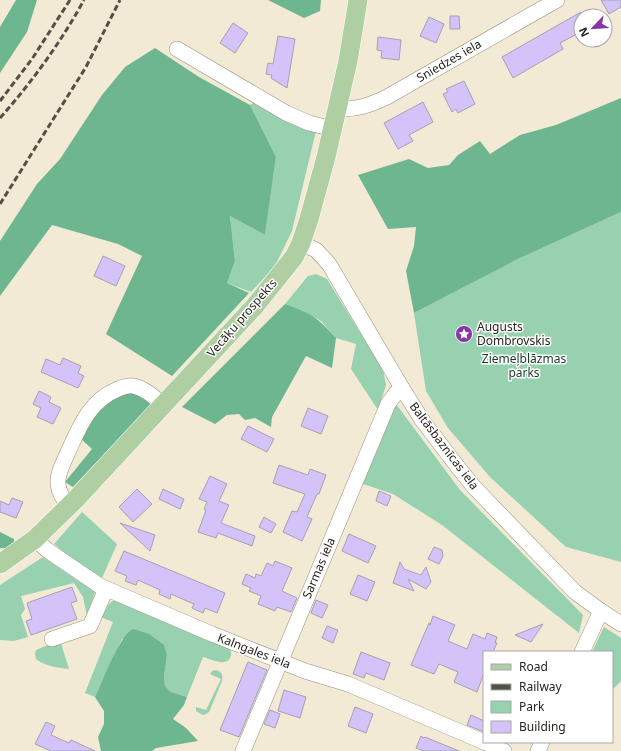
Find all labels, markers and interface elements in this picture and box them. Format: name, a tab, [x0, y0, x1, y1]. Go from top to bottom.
north arrow	[573, 8, 613, 48]
text: N	[575, 25, 592, 40]
street label: Sniedzes iela	[413, 35, 484, 86]
street label: Vecāķu prospekts	[203, 275, 281, 361]
place label: Augusts Dombrovskis	[477, 318, 551, 349]
place icon: Augusts Dombrovskis	[454, 324, 474, 344]
park label: Ziemeļblāzmas parks	[482, 350, 566, 381]
street label: Baltāsbaznīcas iela	[406, 398, 483, 493]
street label: Sarmas iela	[298, 535, 339, 601]
street label: Kalngales iela	[215, 629, 293, 672]
legend	[483, 651, 613, 743]
text: Road	[519, 658, 548, 675]
text: Railway	[519, 678, 563, 695]
text: Park	[519, 698, 545, 715]
text: Building	[519, 718, 566, 735]

